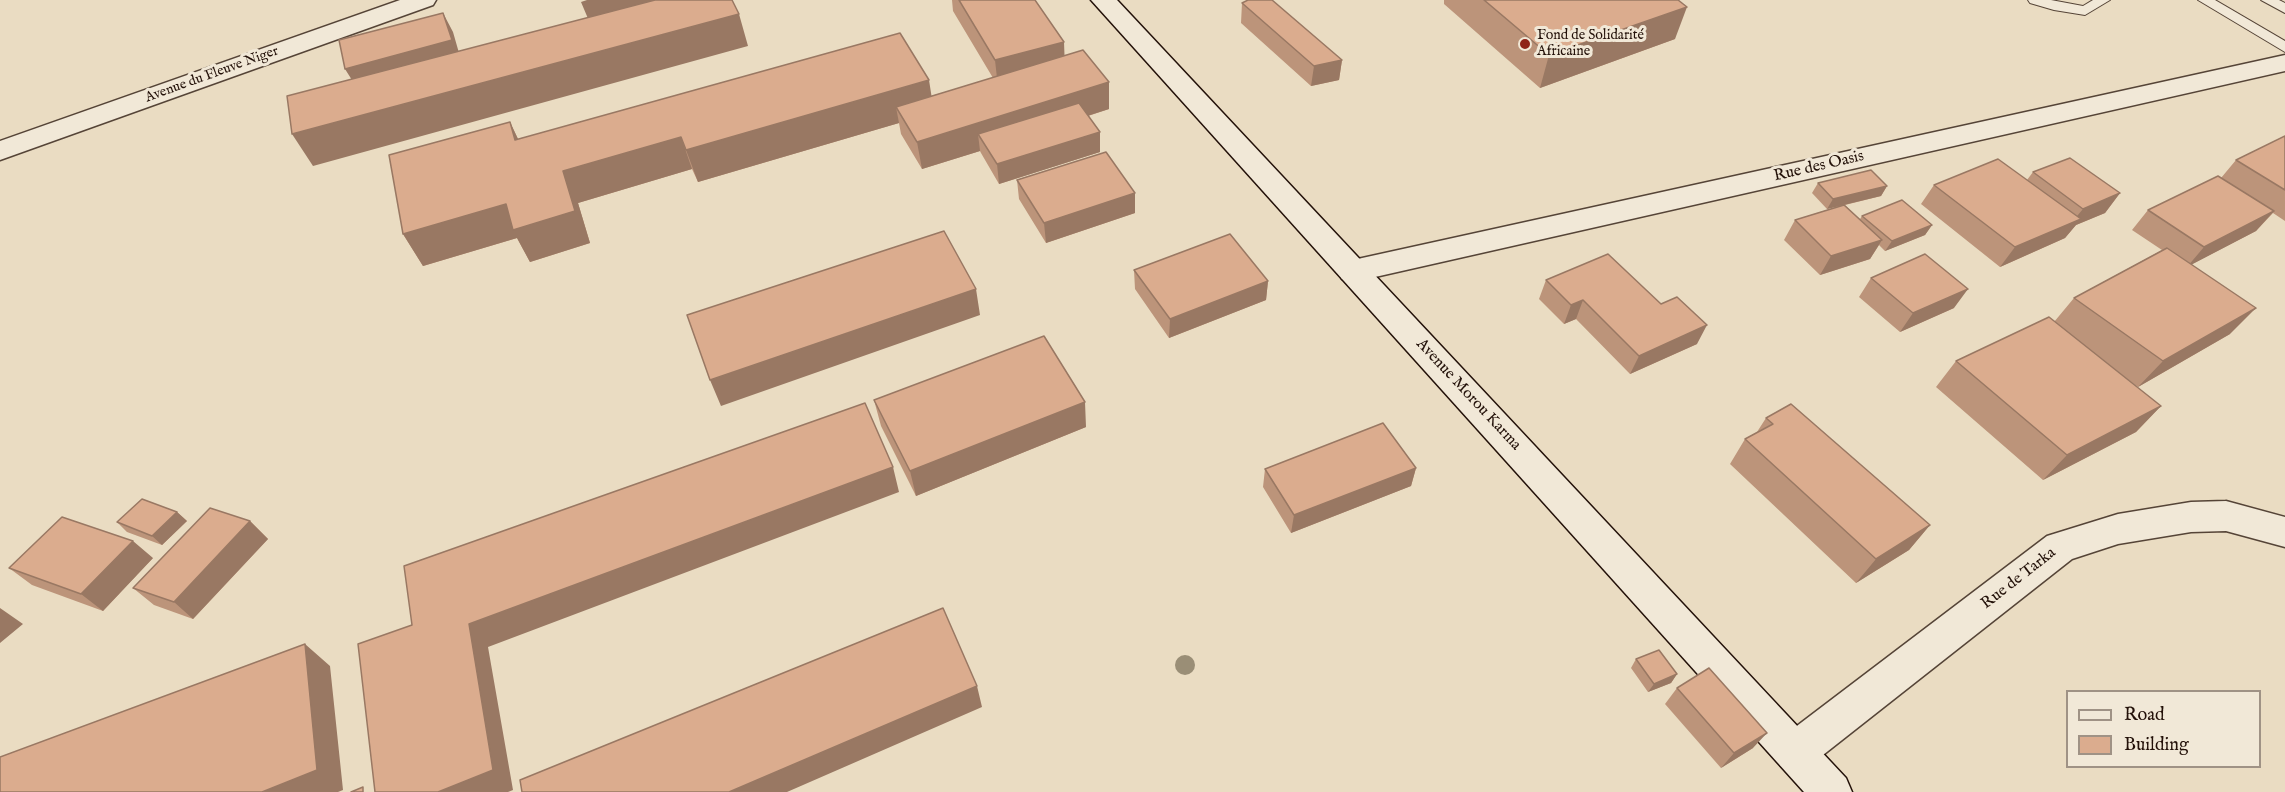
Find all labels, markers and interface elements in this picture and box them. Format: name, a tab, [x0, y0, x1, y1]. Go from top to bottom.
place label: Fond de Solidarité Africaine	[1537, 28, 1644, 60]
marker: Fond de Solidarité Africaine	[1518, 37, 1532, 51]
street label: Avenue du Fleuve Niger	[143, 43, 281, 107]
street label: Rue des Oasis	[1772, 147, 1866, 187]
street label: Avenue Morou Karma	[1411, 335, 1525, 455]
street label: Rue de Tarka	[1978, 544, 2060, 614]
legend	[2066, 690, 2261, 768]
text: Road	[2124, 704, 2165, 727]
text: Building	[2124, 734, 2189, 757]

